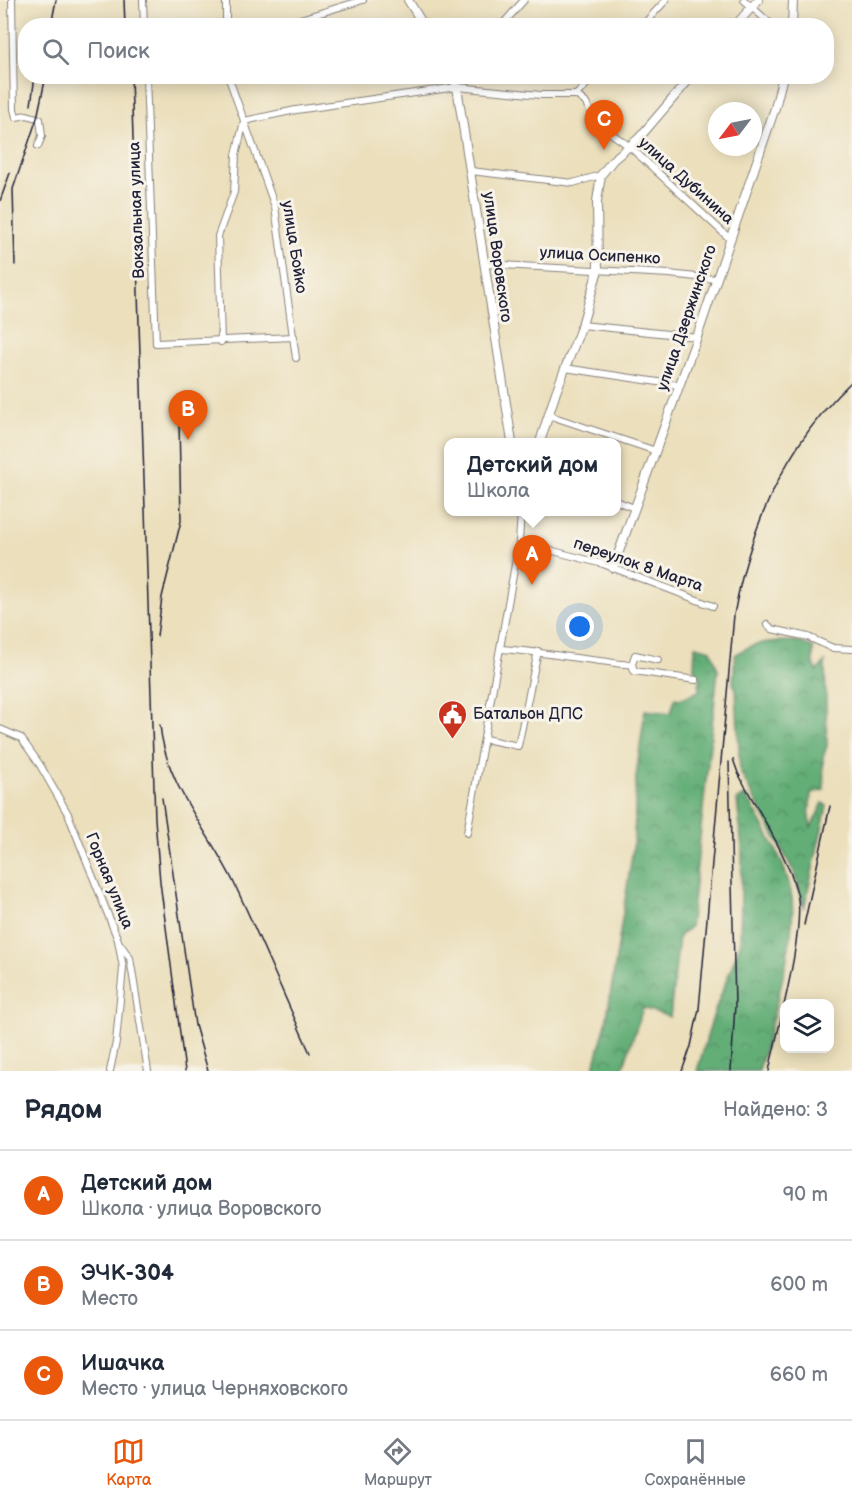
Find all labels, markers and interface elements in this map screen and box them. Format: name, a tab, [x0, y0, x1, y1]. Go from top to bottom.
search box	[18, 18, 834, 84]
icon: search	[39, 35, 72, 68]
text: Поиск	[87, 38, 150, 65]
pin: C	[584, 100, 624, 150]
north arrow	[708, 102, 762, 156]
street label: улица Дубинина	[634, 133, 738, 229]
street label: Вокзальная улица	[125, 141, 149, 279]
street label: улица Воровского	[478, 191, 516, 323]
street label: улица Бойко	[277, 199, 311, 295]
street label: улица Осипенко	[539, 243, 661, 269]
street label: улица Дзержинского	[653, 243, 721, 393]
pin: B	[168, 390, 207, 440]
popup	[444, 438, 621, 516]
text: Детский дом	[467, 452, 598, 479]
text: Школа	[467, 479, 530, 503]
street label: переулок 8 Марта	[571, 534, 706, 596]
pin: A	[512, 536, 552, 585]
your location	[565, 612, 594, 641]
public building icon: Батальон ДПС	[436, 698, 468, 740]
place label: Батальон ДПС	[473, 705, 583, 724]
street label: Горная улица	[81, 830, 137, 932]
map controls	[780, 999, 834, 1053]
button: layers	[780, 999, 834, 1053]
text: Рядом	[24, 1095, 102, 1126]
text: Найдено: 3	[723, 1098, 828, 1122]
text: Детский дом	[81, 1170, 212, 1197]
text: A	[37, 1183, 50, 1207]
text: 90 m	[783, 1183, 828, 1207]
text: Школа · улица Воровского	[81, 1197, 322, 1221]
text: ЭЧК-304	[81, 1260, 174, 1287]
text: B	[36, 1273, 51, 1297]
text: 600 m	[770, 1273, 828, 1297]
text: Место	[81, 1287, 138, 1311]
text: Ишачка	[81, 1350, 164, 1377]
text: C	[36, 1363, 51, 1387]
text: 660 m	[770, 1363, 828, 1387]
text: Место · улица Черняховского	[81, 1377, 348, 1401]
tab: Карта	[106, 1435, 151, 1490]
tab: Маршрут	[364, 1435, 432, 1490]
tab: Сохранённые	[645, 1435, 746, 1490]

